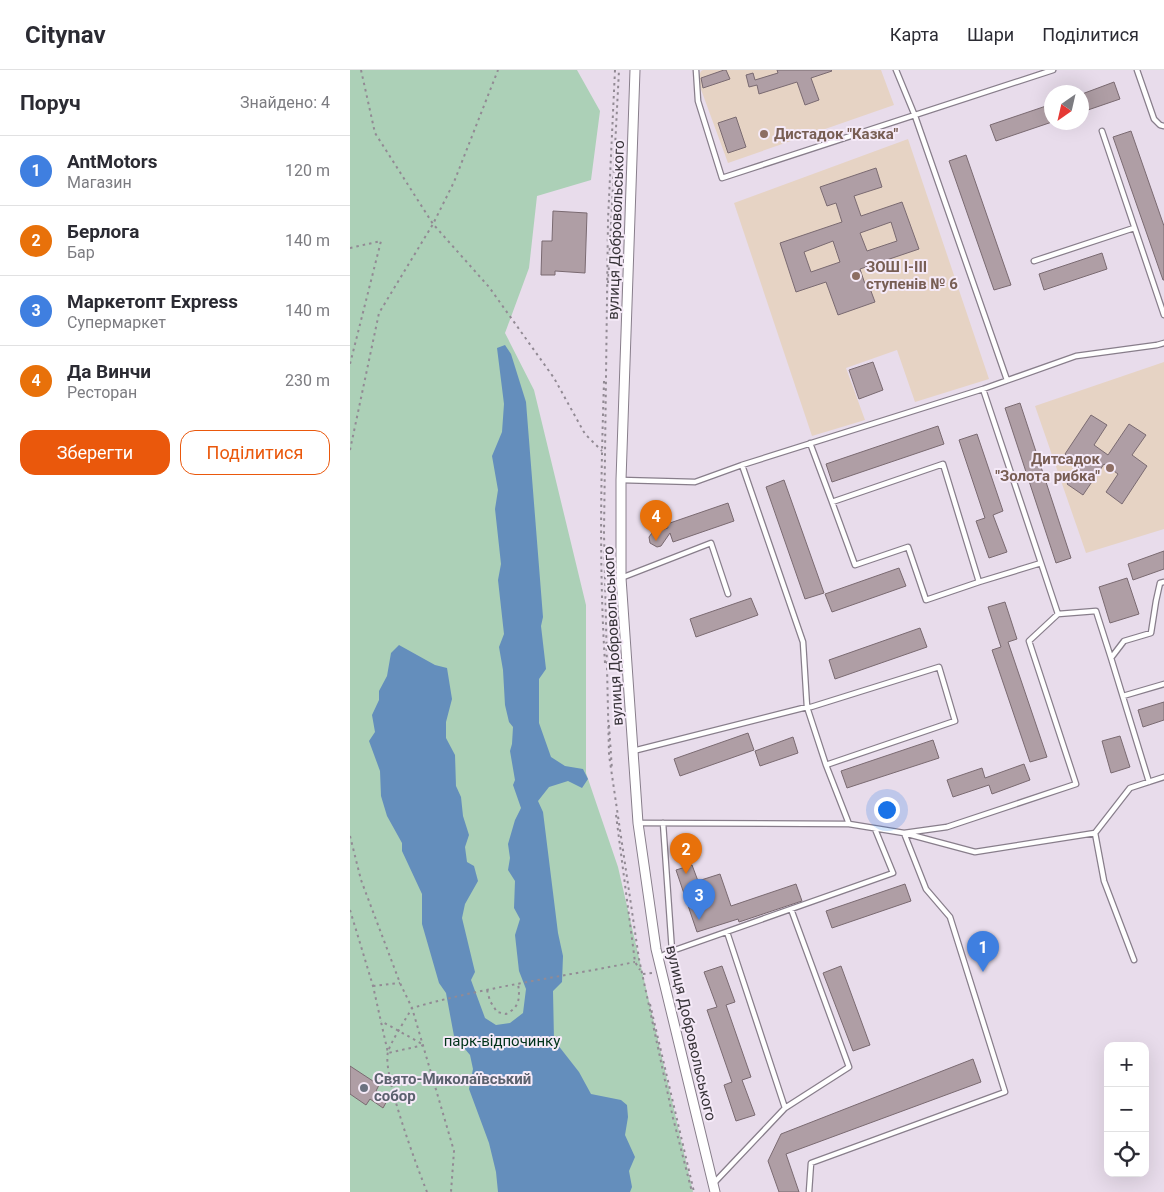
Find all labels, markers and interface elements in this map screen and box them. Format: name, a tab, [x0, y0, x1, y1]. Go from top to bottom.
text: Citynav	[25, 21, 106, 49]
text: Карта	[890, 24, 939, 45]
text: Шари	[967, 24, 1014, 45]
text: Поділитися	[1042, 24, 1139, 45]
north arrow	[1044, 85, 1089, 130]
text: Поруч	[20, 91, 81, 115]
text: Знайдено: 4	[240, 93, 330, 112]
place label: Дистадок "Казка"	[774, 125, 899, 143]
marker: Дистадок "Казка"	[758, 128, 770, 140]
street label: вулиця Добровольського	[604, 140, 628, 320]
text: AntMotors	[67, 150, 158, 173]
text: 1	[31, 161, 41, 180]
text: 120 m	[285, 161, 330, 180]
text: Магазин	[67, 173, 132, 192]
text: Берлога	[67, 220, 139, 243]
text: 2	[31, 231, 41, 250]
text: 140 m	[285, 231, 330, 250]
text: Бар	[67, 243, 95, 262]
place label: ЗОШ І-ІІІ ступенів № 6	[866, 258, 958, 293]
marker: ЗОШ І-ІІІ ступенів № 6	[850, 270, 862, 282]
text: Маркетопт Express	[67, 290, 238, 313]
text: 3	[31, 301, 41, 320]
text: 140 m	[285, 301, 330, 320]
text: Супермаркет	[67, 313, 166, 332]
text: Да Винчи	[67, 360, 151, 383]
text: 4	[31, 371, 41, 390]
text: 230 m	[285, 371, 330, 390]
text: Ресторан	[67, 383, 137, 402]
button: Зберегти	[20, 430, 170, 475]
button: Поділитися	[180, 430, 330, 475]
place label: Дитсадок "Золота рибка"	[995, 450, 1101, 485]
marker: Дитсадок "Золота рибка"	[1104, 462, 1116, 474]
pin: 4	[640, 500, 672, 541]
street label: вулиця Добровольського	[599, 546, 627, 726]
your location	[874, 797, 900, 823]
pin: 2	[670, 833, 702, 874]
pin: 3	[683, 879, 715, 920]
pin: 1	[967, 931, 999, 972]
street label: вулиця Добровольського	[662, 943, 720, 1123]
park label: парк-відпочинку	[444, 1032, 560, 1050]
map controls	[1104, 1042, 1149, 1177]
button: +	[1104, 1042, 1149, 1087]
place label: Свято-Миколаївський собор	[374, 1070, 531, 1105]
marker: Свято-Миколаївський собор	[358, 1082, 370, 1094]
button: −	[1104, 1087, 1149, 1132]
button: locate	[1104, 1132, 1149, 1177]

